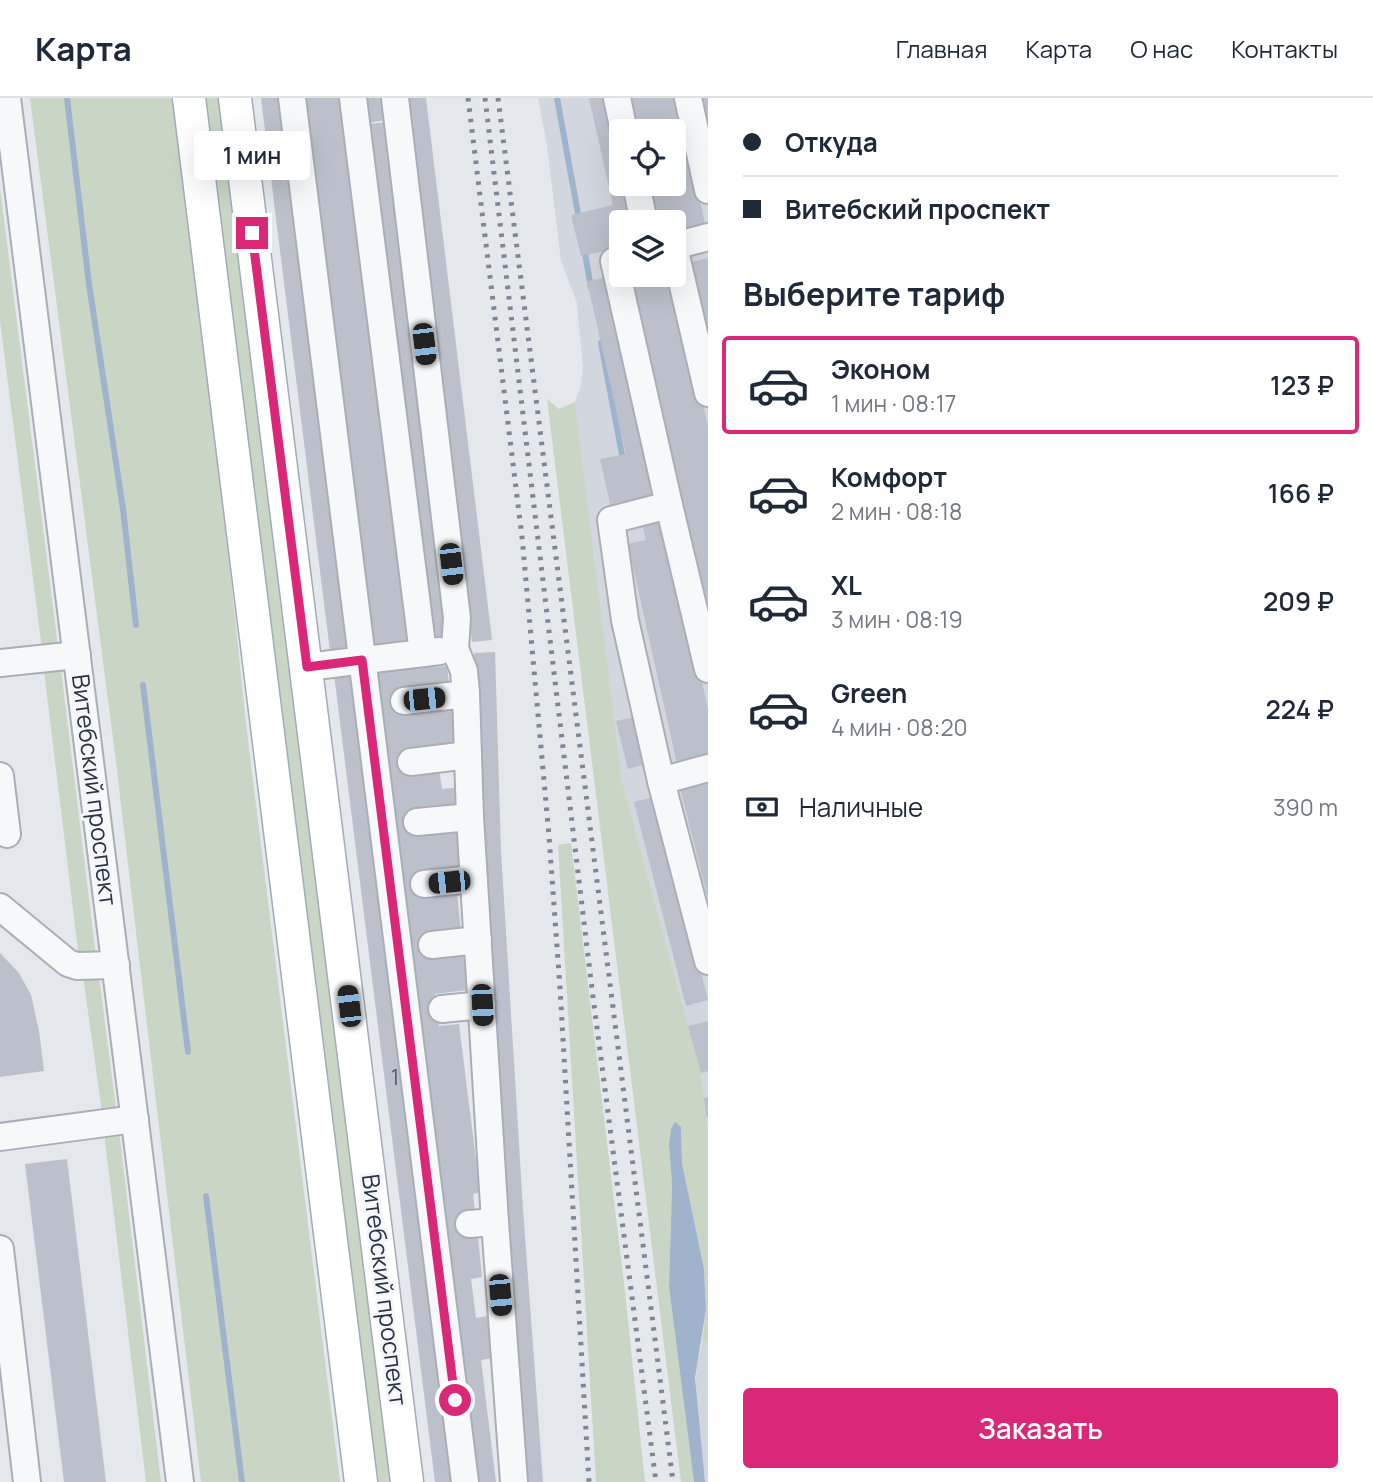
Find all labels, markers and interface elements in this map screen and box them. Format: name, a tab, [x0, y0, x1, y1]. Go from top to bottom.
text: Карта	[35, 26, 132, 71]
text: Главная	[896, 32, 987, 65]
text: Карта	[1025, 32, 1092, 65]
text: О нас	[1130, 32, 1193, 65]
text: Контакты	[1231, 32, 1338, 65]
map controls	[609, 119, 686, 287]
button: locate	[609, 119, 686, 196]
text: Откуда	[785, 124, 878, 160]
callout: 1 мин	[194, 131, 310, 180]
text: 1 мин	[223, 139, 281, 171]
text: Витебский проспект	[785, 191, 1050, 227]
button: layers	[609, 210, 686, 287]
route end	[236, 217, 268, 249]
text: Выберите тариф	[743, 272, 1005, 316]
car	[412, 322, 437, 366]
text: Эконом	[831, 351, 931, 387]
icon: car	[747, 354, 810, 417]
text: 123 ₽	[1270, 367, 1334, 403]
text: 1 мин · 08:17	[831, 387, 956, 419]
text: Комфорт	[831, 459, 947, 495]
icon: car	[747, 462, 810, 525]
text: 166 ₽	[1268, 475, 1334, 511]
text: 2 мин · 08:18	[831, 495, 962, 527]
car	[439, 542, 464, 586]
text: XL	[831, 567, 862, 603]
icon: car	[747, 570, 810, 633]
text: 209 ₽	[1263, 583, 1334, 619]
text: 3 мин · 08:19	[831, 603, 963, 635]
street label: Витебский проспект	[65, 672, 126, 907]
text: Green	[831, 675, 907, 711]
icon: car	[747, 678, 810, 741]
car	[403, 686, 446, 712]
text: 224 ₽	[1265, 691, 1334, 727]
text: 4 мин · 08:20	[831, 711, 968, 743]
icon: cash	[743, 788, 781, 826]
text: Наличные	[799, 789, 923, 825]
text: 390 m	[1273, 791, 1338, 823]
car	[428, 869, 471, 895]
car	[471, 983, 494, 1027]
car	[337, 984, 362, 1028]
house number: 1	[391, 1063, 399, 1091]
street label: Витебский проспект	[355, 1172, 416, 1407]
car	[488, 1273, 513, 1317]
route start	[439, 1384, 471, 1416]
button: Заказать	[743, 1388, 1338, 1468]

